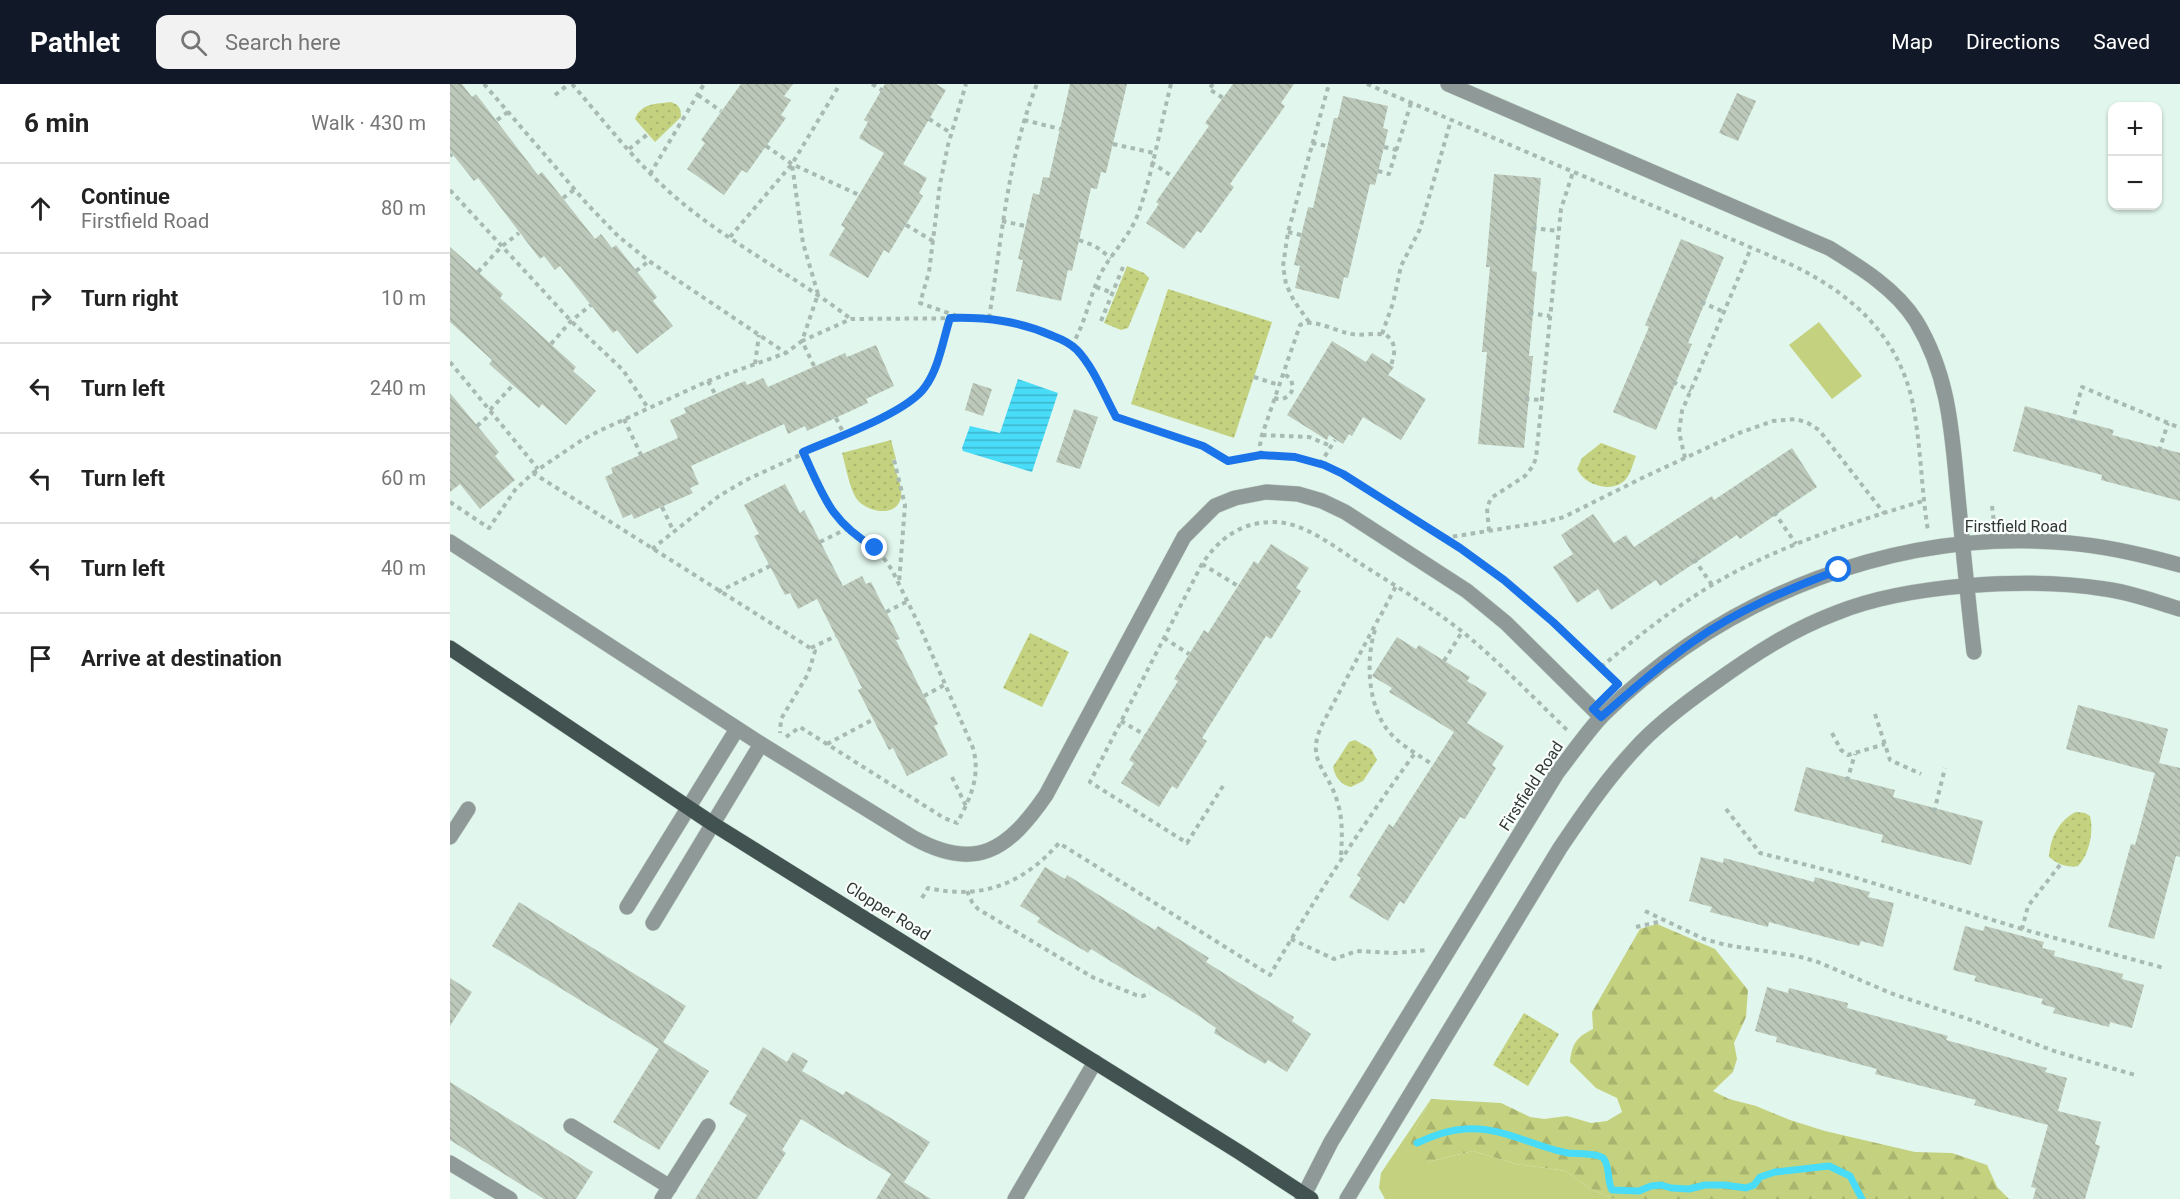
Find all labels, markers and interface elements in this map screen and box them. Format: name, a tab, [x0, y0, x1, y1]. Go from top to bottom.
search box	[156, 15, 576, 69]
text: Pathlet	[30, 26, 120, 59]
icon: search	[177, 26, 210, 59]
text: Search here	[225, 30, 341, 55]
text: Map	[1891, 30, 1933, 54]
text: Directions	[1966, 30, 2060, 54]
text: Saved	[2093, 30, 2150, 54]
map controls	[2108, 102, 2162, 210]
button: +	[2108, 102, 2162, 156]
text: 6 min	[24, 108, 89, 138]
text: Walk · 430 m	[311, 111, 426, 135]
button: −	[2108, 156, 2162, 210]
text: Continue	[81, 184, 170, 209]
icon: ahead	[24, 192, 57, 225]
text: 80 m	[381, 196, 426, 220]
text: Firstfield Road	[81, 209, 209, 233]
icon: right	[24, 282, 57, 315]
text: Turn right	[81, 286, 178, 311]
text: 10 m	[381, 286, 426, 310]
icon: left	[24, 372, 57, 405]
text: Turn left	[81, 376, 165, 401]
text: 240 m	[370, 376, 426, 400]
icon: left	[24, 462, 57, 495]
text: Turn left	[81, 466, 165, 491]
text: 60 m	[381, 466, 426, 490]
street label: Firstfield Road	[1965, 517, 2067, 536]
route end	[861, 534, 887, 560]
icon: left	[24, 552, 57, 585]
text: Turn left	[81, 556, 165, 581]
text: 40 m	[381, 556, 426, 580]
route start	[1825, 556, 1851, 582]
icon: arrive	[24, 642, 57, 675]
text: Arrive at destination	[81, 646, 282, 671]
street label: Firstfield Road	[1495, 738, 1567, 834]
street label: Clopper Road	[842, 878, 934, 944]

